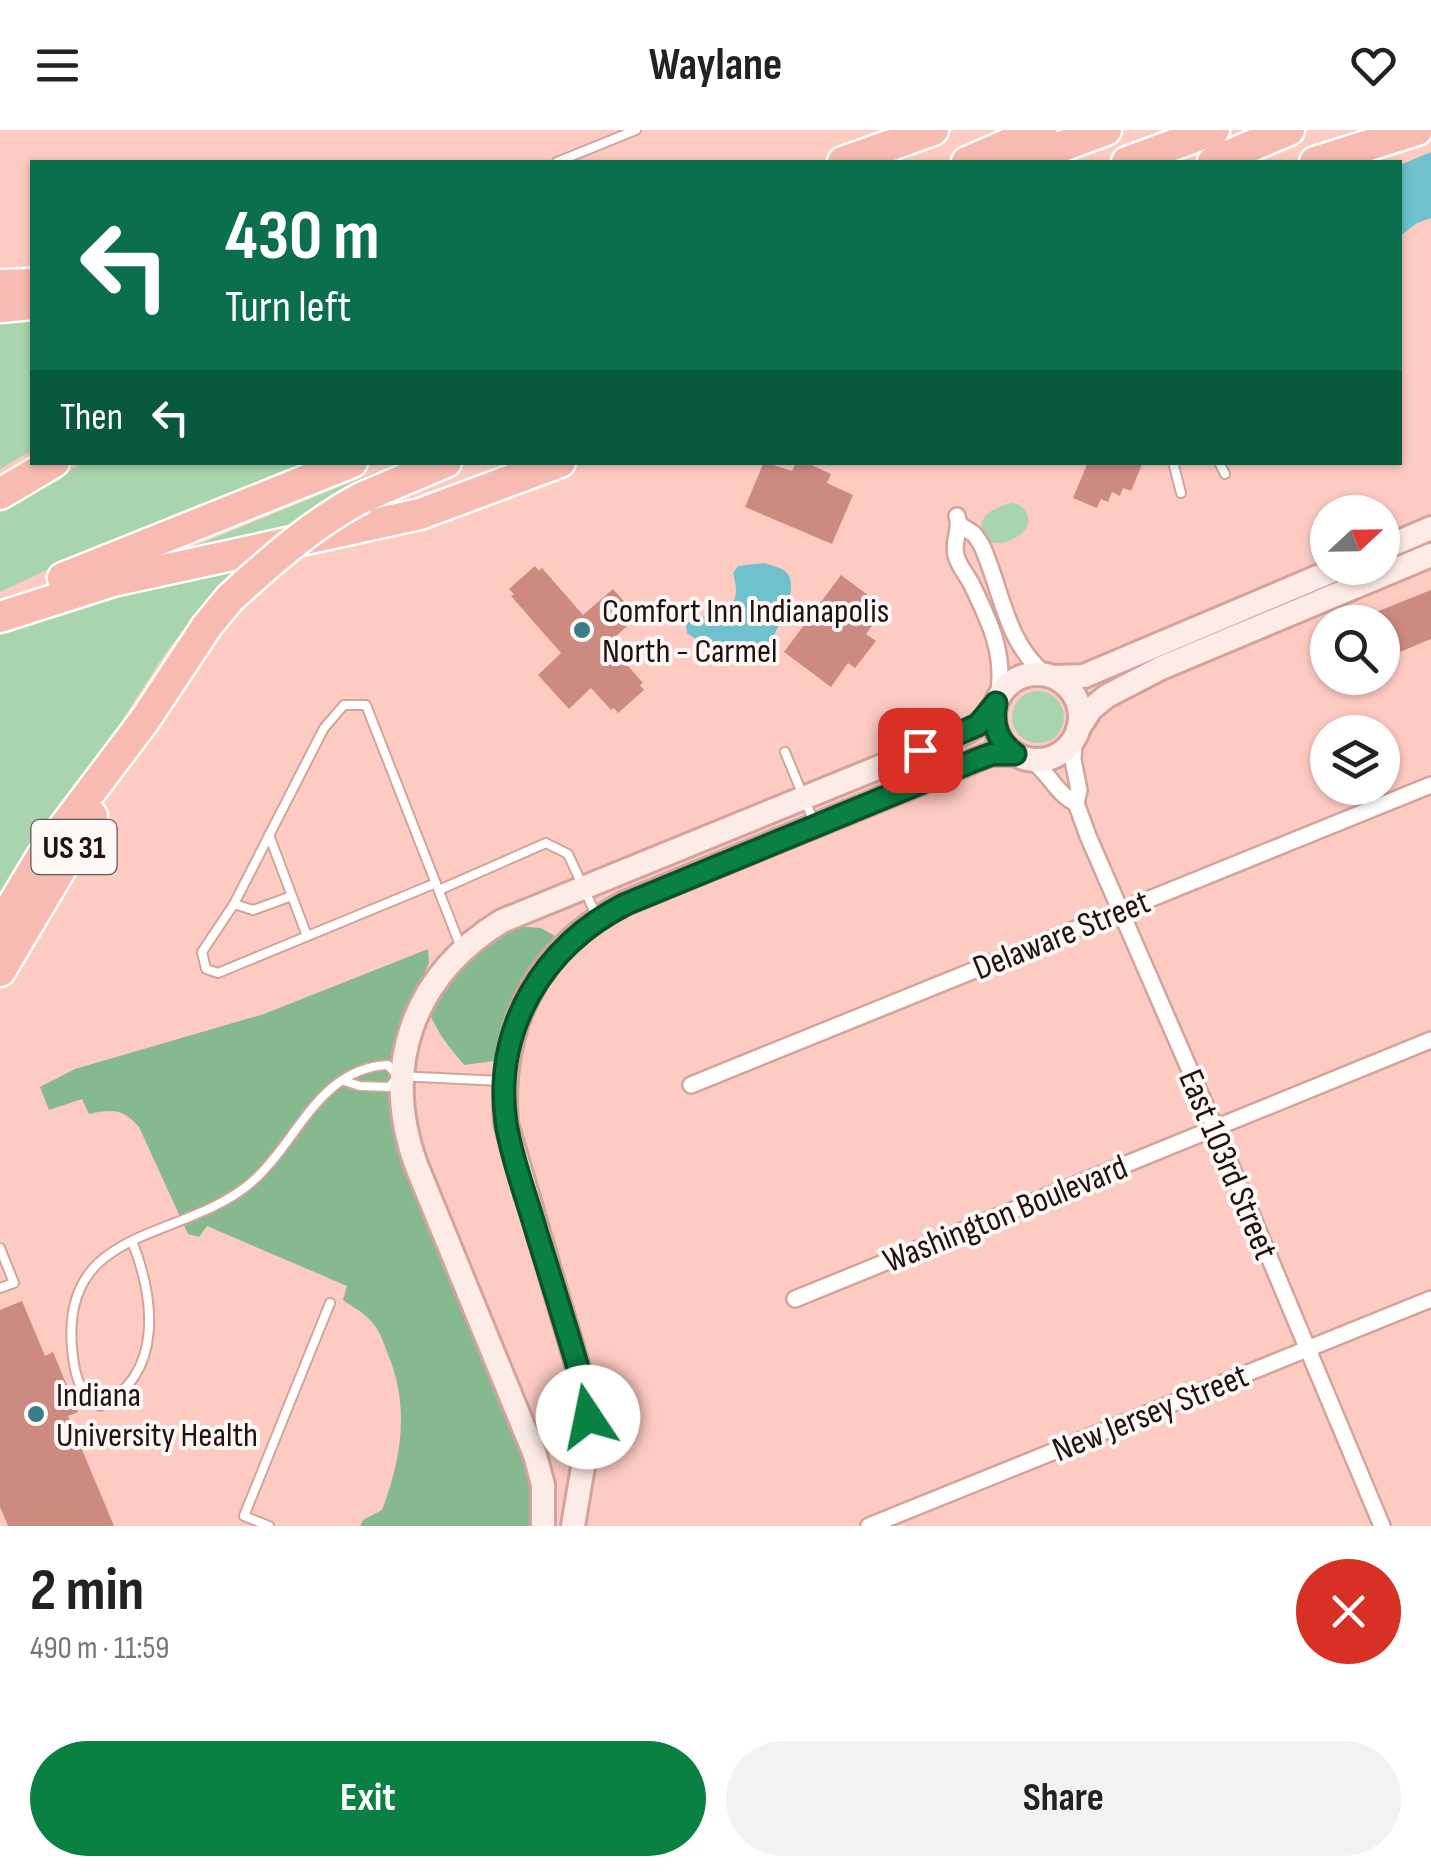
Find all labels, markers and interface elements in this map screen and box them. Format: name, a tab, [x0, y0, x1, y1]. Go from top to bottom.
icon: menu	[30, 38, 85, 93]
text: Waylane	[649, 38, 782, 93]
icon: heart	[1346, 38, 1401, 93]
text: 430 m	[225, 195, 380, 279]
icon: left	[60, 200, 190, 330]
text: Turn left	[225, 280, 351, 335]
icon: left	[143, 390, 198, 445]
text: Then	[60, 395, 123, 440]
north arrow	[1310, 495, 1400, 585]
map controls	[1310, 495, 1400, 805]
place label: Comfort Inn Indianapolis North - Carmel	[602, 590, 889, 673]
button: search	[1310, 605, 1400, 695]
marker: Comfort Inn Indianapolis North - Carmel	[571, 619, 593, 641]
pin	[878, 708, 963, 793]
button: layers	[1310, 715, 1400, 805]
icon: arrive	[893, 723, 948, 778]
road number: US 31	[32, 820, 116, 874]
street label: Delaware Street	[967, 880, 1156, 990]
street label: East 103rd Street	[1168, 1063, 1287, 1266]
street label: Washington Boulevard	[877, 1146, 1134, 1283]
street label: New Jersey Street	[1046, 1355, 1255, 1472]
position arrow	[536, 1365, 640, 1469]
place label: Indiana University Health	[56, 1374, 258, 1457]
marker: Indiana University Health	[25, 1403, 47, 1425]
text: 2 min	[30, 1555, 144, 1627]
button: close	[1296, 1559, 1401, 1664]
text: 490 m · 11:59	[30, 1629, 170, 1668]
button: Exit	[30, 1741, 706, 1856]
button: Share	[726, 1741, 1401, 1856]

